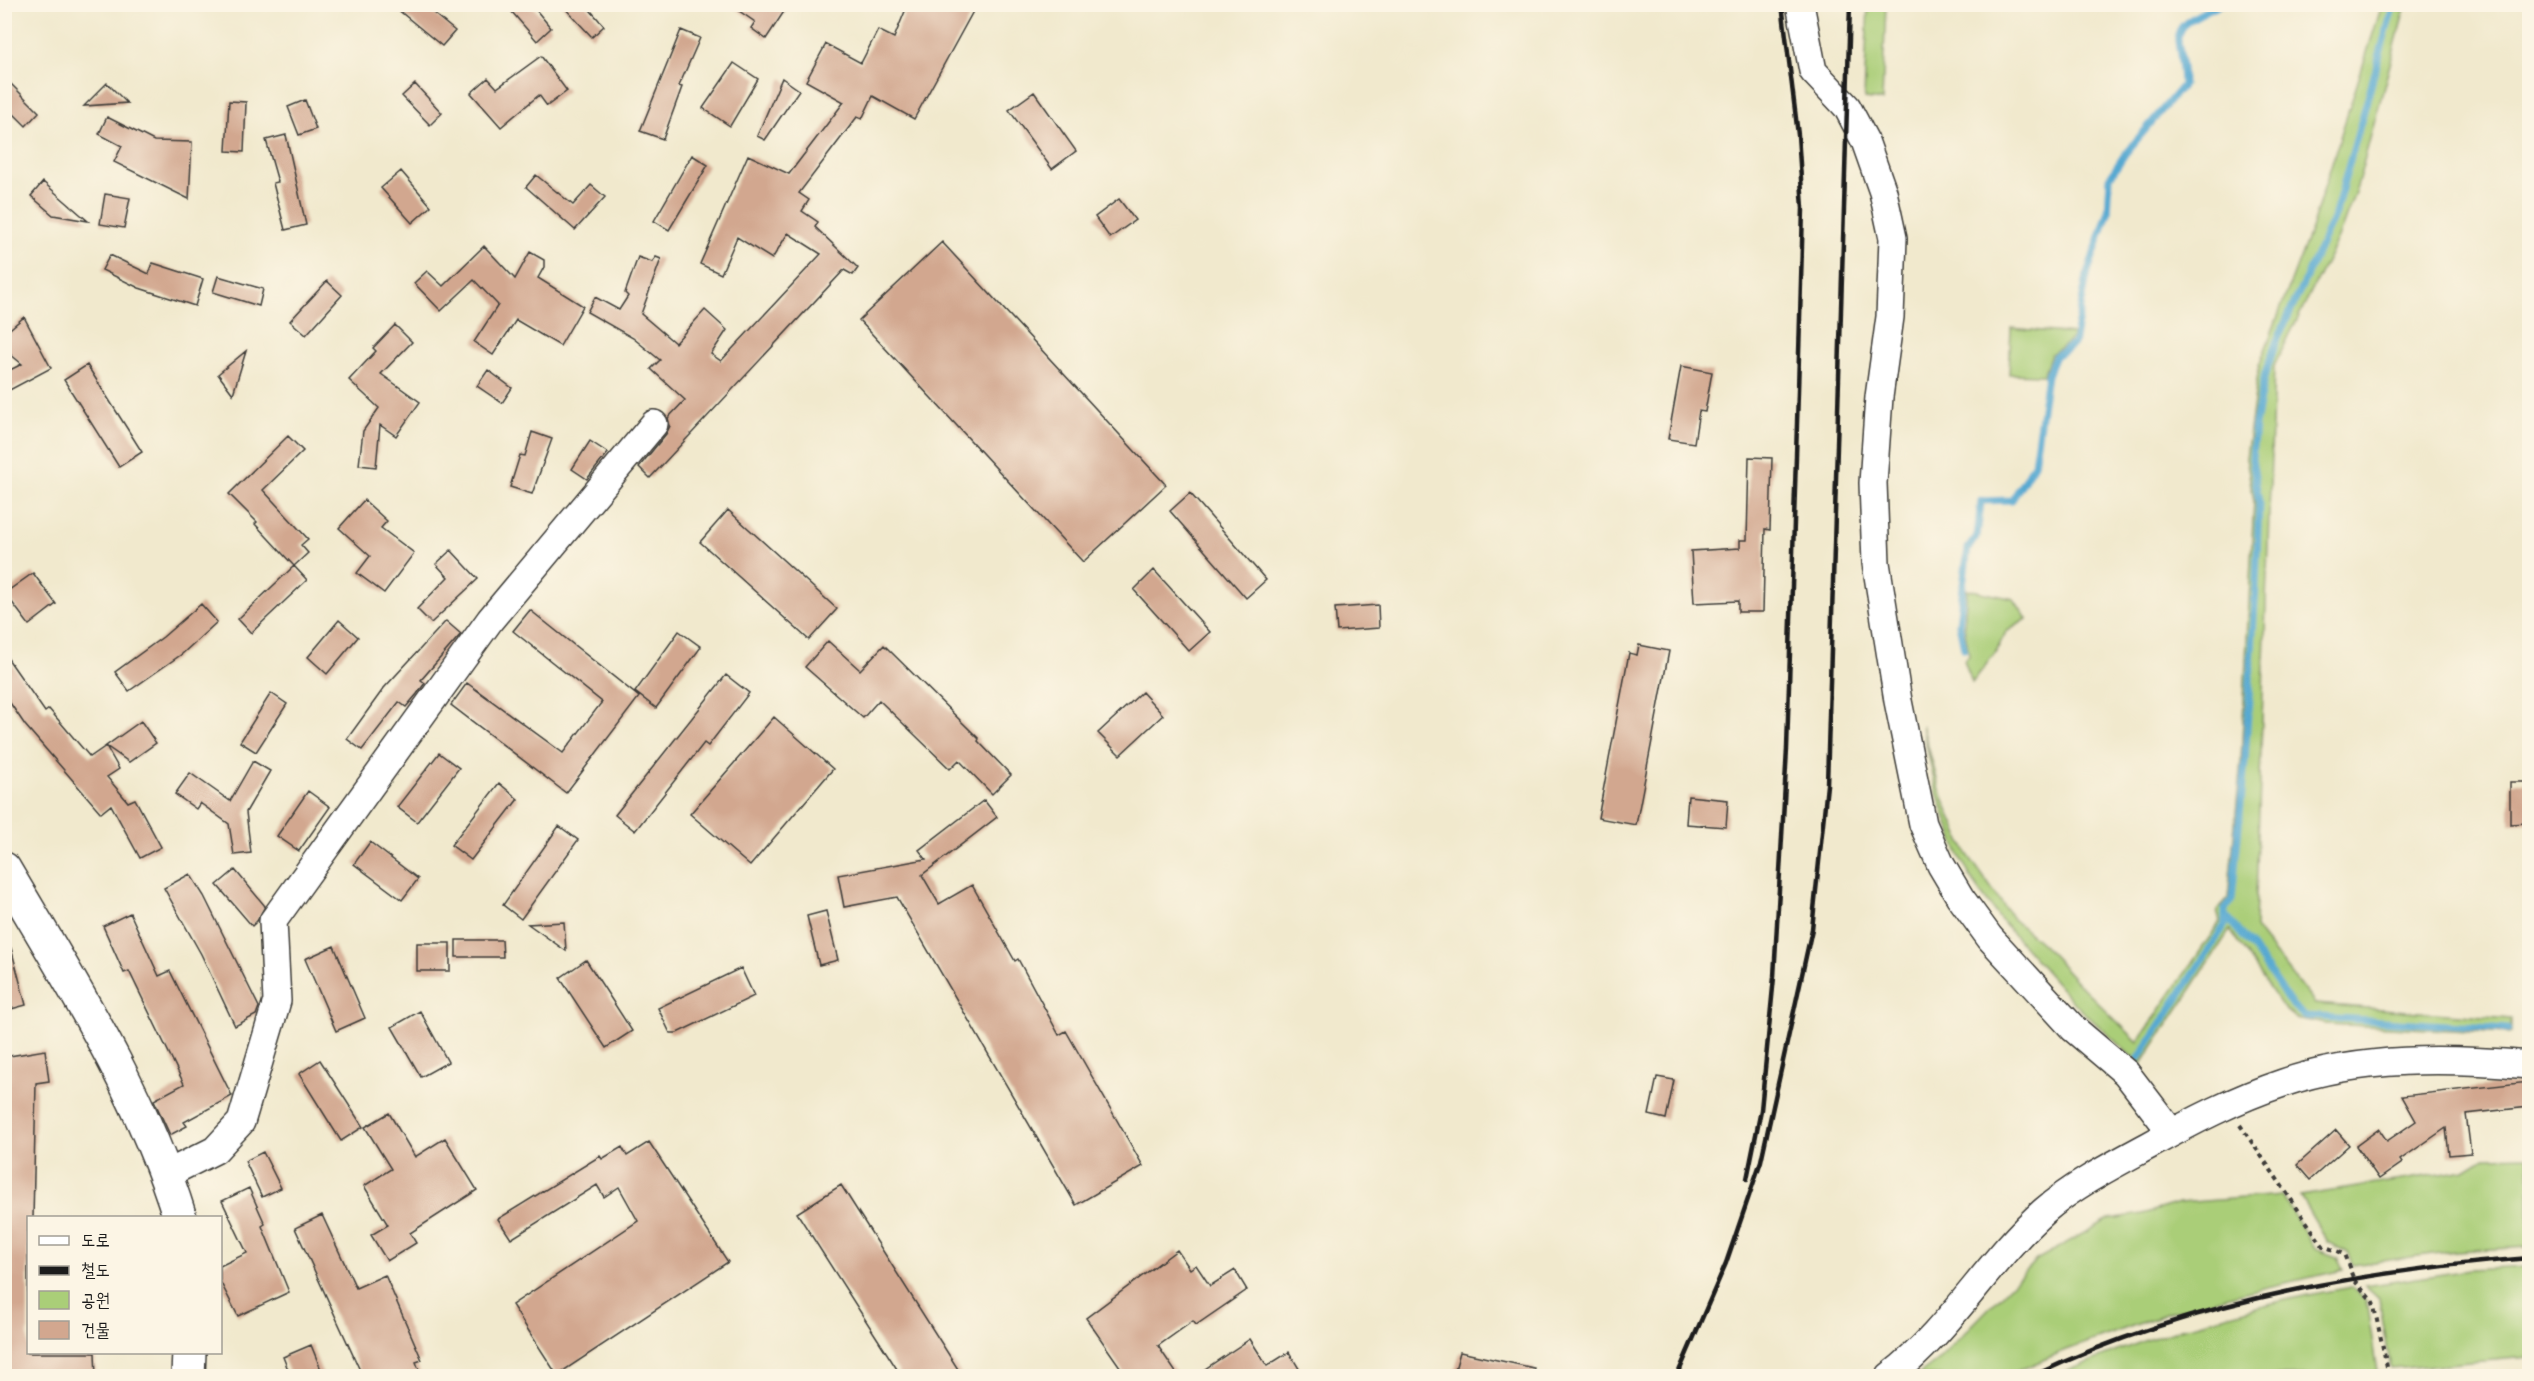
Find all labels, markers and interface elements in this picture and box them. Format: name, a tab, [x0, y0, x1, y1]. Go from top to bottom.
legend	[27, 1216, 222, 1354]
text: 도로	[81, 1230, 110, 1251]
text: 철도	[81, 1260, 110, 1281]
text: 공원	[81, 1290, 110, 1311]
text: 건물	[81, 1320, 110, 1341]

